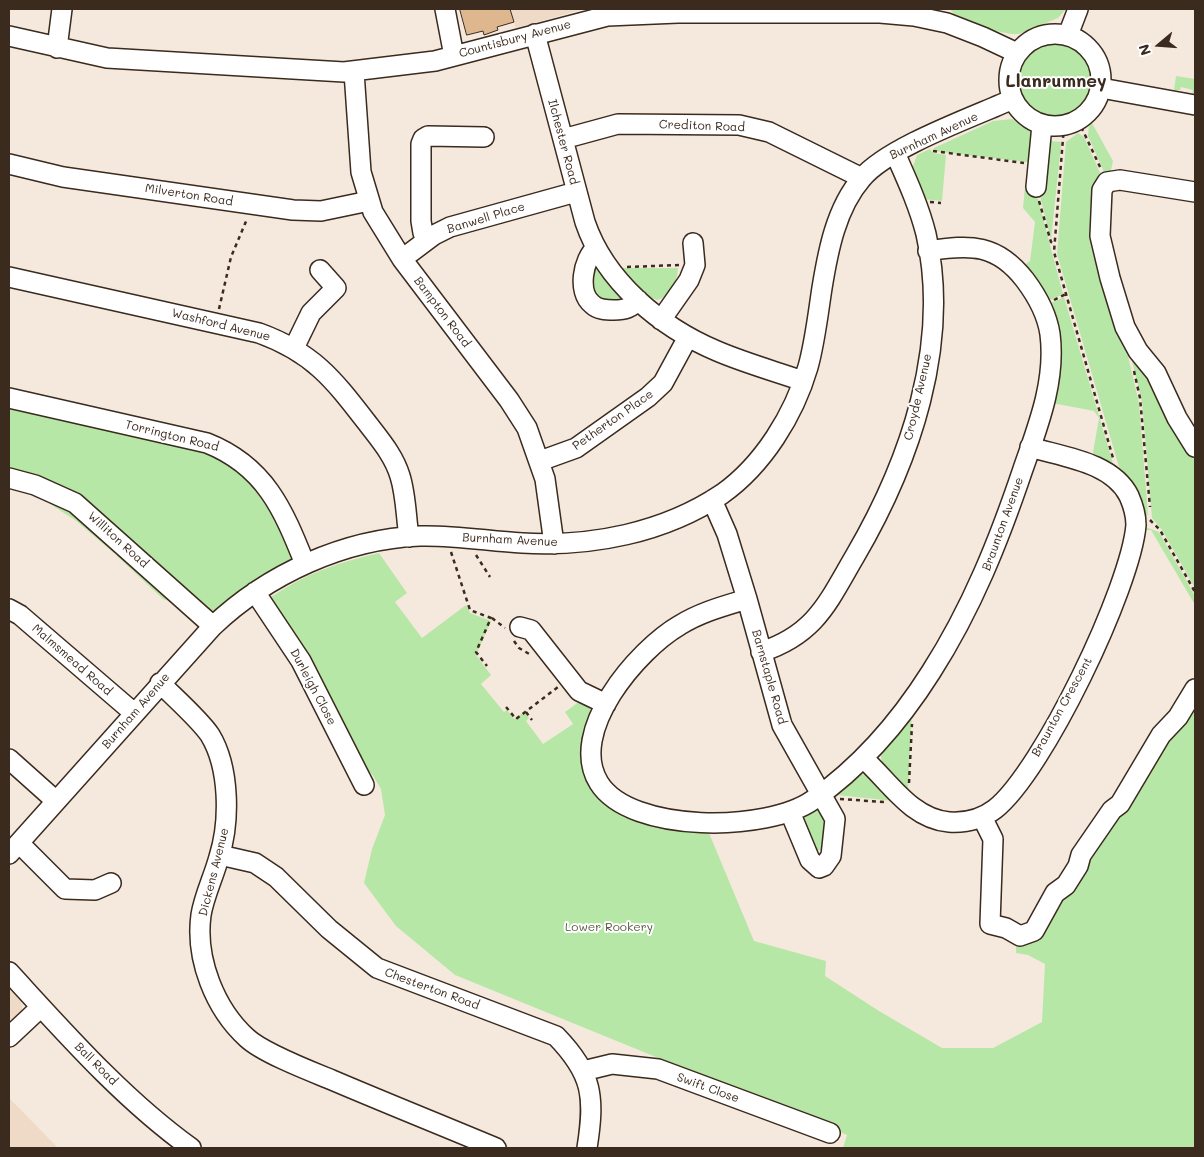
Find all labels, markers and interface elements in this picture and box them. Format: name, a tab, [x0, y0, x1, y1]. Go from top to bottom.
street label: Countisbury Avenue	[457, 17, 573, 61]
north arrow	[1134, 20, 1184, 70]
text: N	[1134, 42, 1155, 58]
district label: Llanrumney	[1005, 70, 1107, 92]
street label: Ilchester Road	[545, 98, 581, 186]
street label: Burnham Avenue	[888, 109, 980, 163]
street label: Crediton Road	[659, 117, 745, 135]
street label: Milverton Road	[144, 181, 234, 209]
street label: Banwell Place	[445, 199, 527, 237]
street label: Bampton Road	[411, 274, 473, 350]
street label: Washford Avenue	[170, 306, 272, 344]
street label: Croyde Avenue	[901, 352, 935, 442]
street label: Petherton Place	[570, 387, 656, 453]
street label: Torrington Road	[124, 417, 220, 455]
street label: Braunton Avenue	[979, 475, 1027, 573]
street label: Williton Road	[85, 509, 151, 571]
street label: Burnham Avenue	[462, 530, 558, 550]
street label: Malmsmead Road	[29, 621, 115, 699]
street label: Barnstaple Road	[749, 628, 789, 726]
street label: Durleigh Close	[287, 646, 339, 728]
street label: Braunton Crescent	[1029, 655, 1095, 759]
street label: Burnham Avenue	[99, 670, 173, 752]
street label: Dickens Avenue	[196, 826, 232, 918]
park label: Lower Rookery	[565, 920, 653, 934]
street label: Chesterton Road	[383, 965, 481, 1013]
street label: Ball Road	[72, 1040, 120, 1088]
street label: Swift Close	[675, 1070, 741, 1106]

